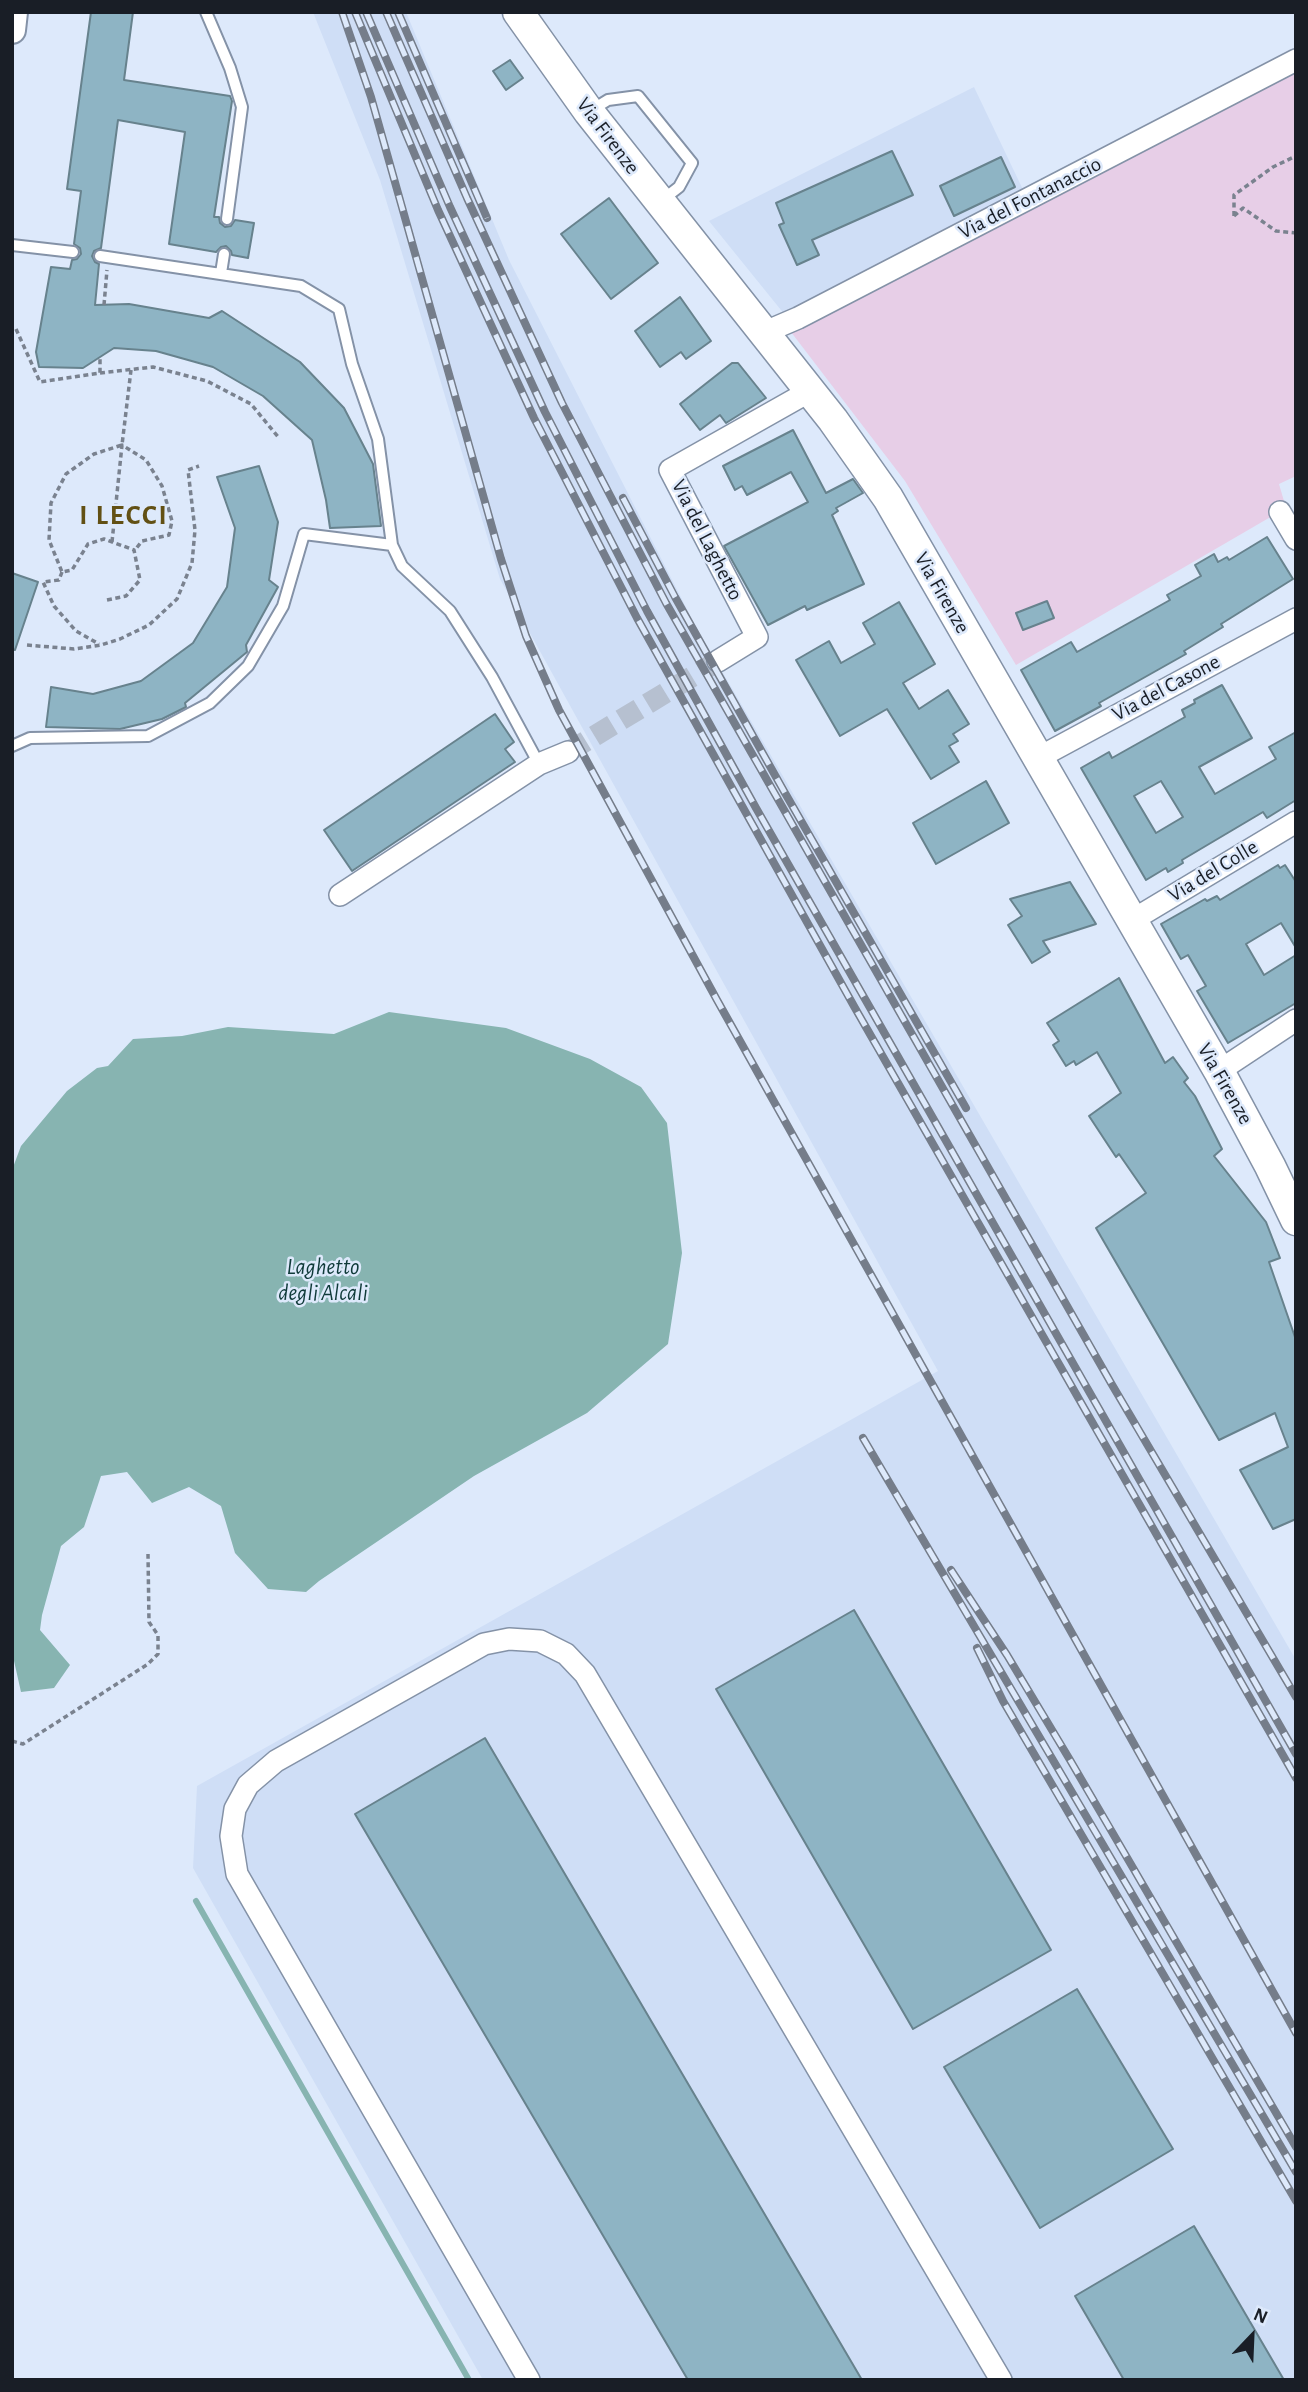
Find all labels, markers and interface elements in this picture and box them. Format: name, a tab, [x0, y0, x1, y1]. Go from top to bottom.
street label: Via Firenze	[571, 93, 645, 179]
street label: Via del Fontanaccio	[954, 151, 1106, 245]
street label: Via del Laghetto	[666, 475, 748, 605]
district label: I LECCI	[80, 499, 168, 533]
street label: Via Firenze	[909, 548, 975, 638]
street label: Via del Casone	[1108, 649, 1224, 727]
street label: Via del Colle	[1164, 834, 1262, 908]
street label: Via Firenze	[1192, 1039, 1258, 1129]
water label: Laghetto degli Alcali	[278, 1253, 368, 1307]
north arrow	[1217, 2301, 1287, 2371]
text: N	[1251, 2305, 1270, 2328]

